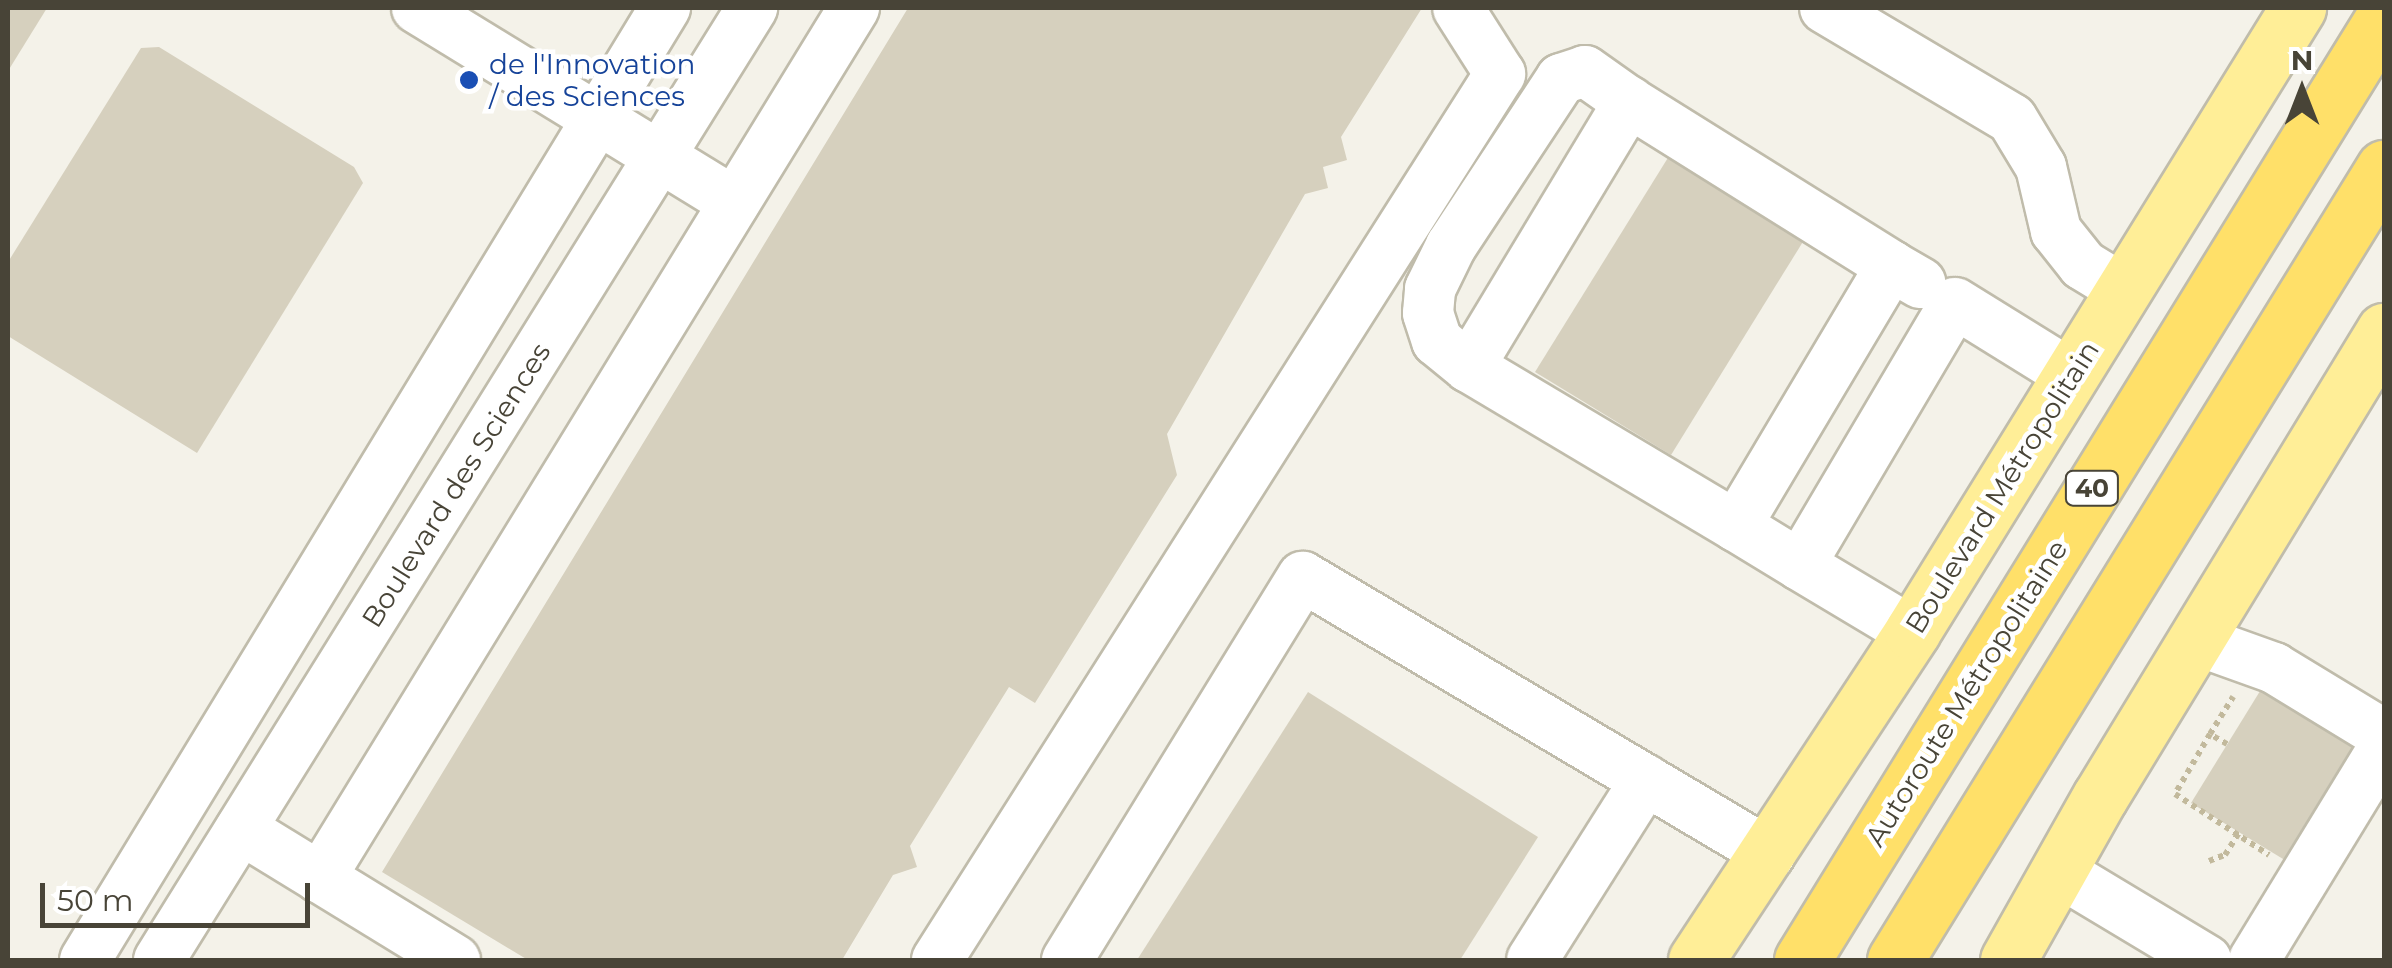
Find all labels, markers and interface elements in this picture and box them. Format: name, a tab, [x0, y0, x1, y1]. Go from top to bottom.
north arrow	[2252, 40, 2352, 140]
text: N	[2291, 43, 2313, 77]
place label: de l'Innovation / des Sciences	[489, 47, 695, 113]
marker: de l'Innovation / des Sciences	[458, 69, 480, 91]
street label: Boulevard Métropolitain	[1898, 335, 2106, 639]
street label: Boulevard des Sciences	[355, 337, 557, 633]
road number: 40	[2064, 468, 2120, 508]
street label: Autoroute Métropolitaine	[1858, 534, 2074, 852]
scale bar	[45, 863, 315, 925]
text: 50 m	[57, 882, 134, 919]

